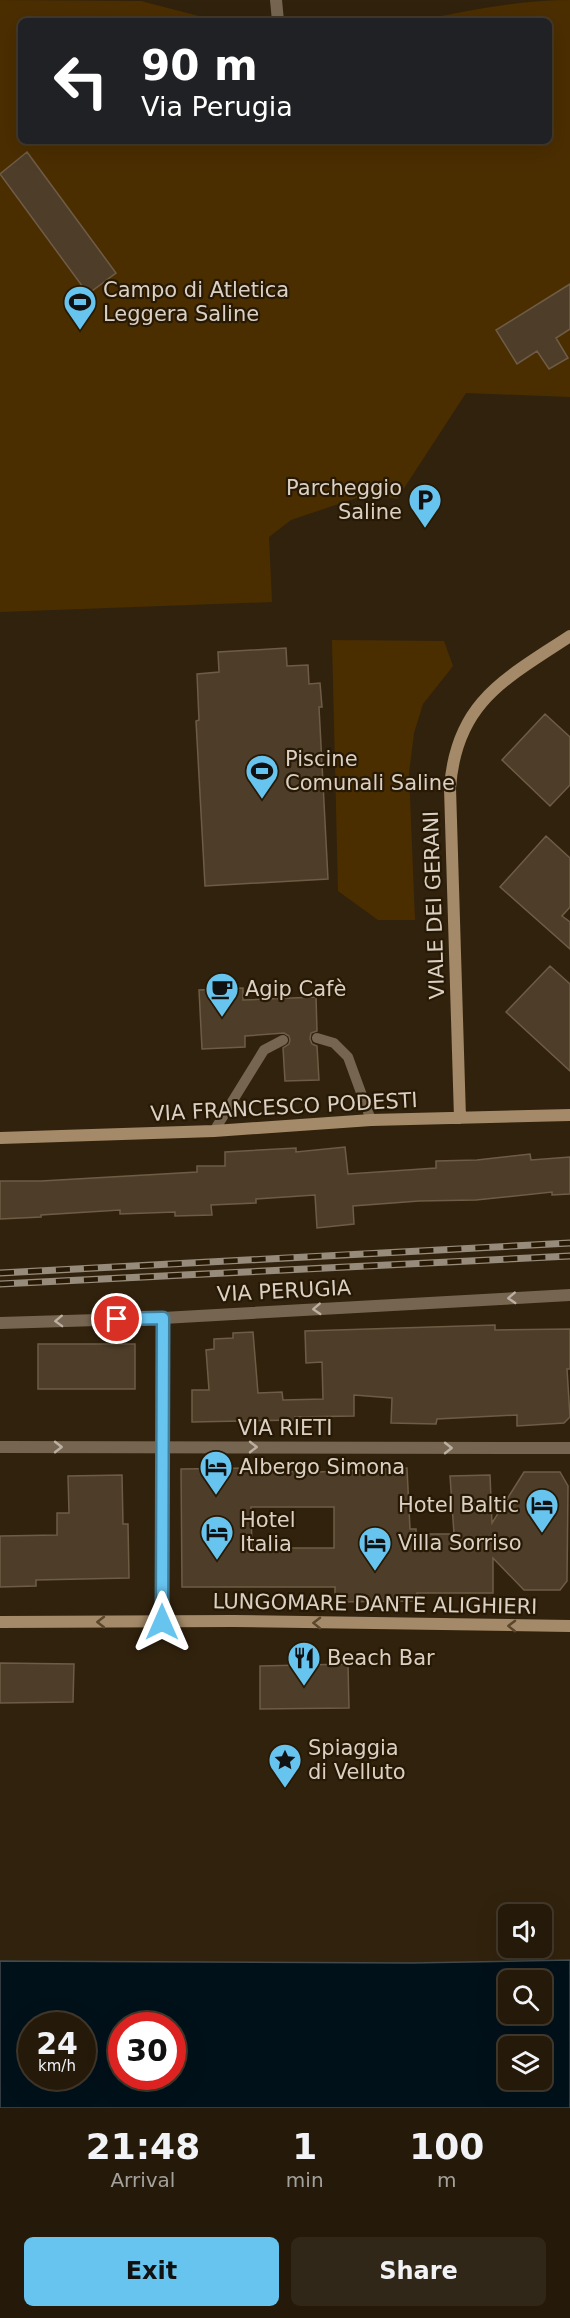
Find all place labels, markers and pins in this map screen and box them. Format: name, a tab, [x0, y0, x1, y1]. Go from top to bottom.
place label: Campo di Atletica Leggera Saline	[103, 278, 289, 326]
sports icon: Campo di Atletica Leggera Saline	[62, 284, 98, 331]
place label: Parcheggio Saline	[286, 476, 402, 524]
parking icon: Parcheggio Saline	[407, 482, 443, 529]
place label: Piscine Comunali Saline	[285, 747, 455, 795]
sports icon: Piscine Comunali Saline	[244, 753, 280, 800]
cafe icon: Agip Cafè	[204, 971, 240, 1018]
place label: Agip Cafè	[245, 977, 346, 1001]
pin	[91, 1293, 142, 1344]
hotel icon: Albergo Simona	[198, 1449, 234, 1496]
place label: Albergo Simona	[239, 1455, 405, 1479]
hotel icon: Hotel Baltic	[524, 1487, 560, 1534]
place label: Hotel Baltic	[398, 1493, 519, 1517]
place label: Hotel Italia	[240, 1508, 296, 1556]
hotel icon: Hotel Italia	[199, 1514, 235, 1561]
hotel icon: Villa Sorriso	[357, 1525, 393, 1572]
place label: Villa Sorriso	[398, 1531, 522, 1555]
restaurant icon: Beach Bar	[286, 1640, 322, 1687]
place label: Beach Bar	[327, 1646, 435, 1670]
place label: Spiaggia di Velluto	[308, 1736, 406, 1784]
place icon: Spiaggia di Velluto	[267, 1742, 303, 1789]

